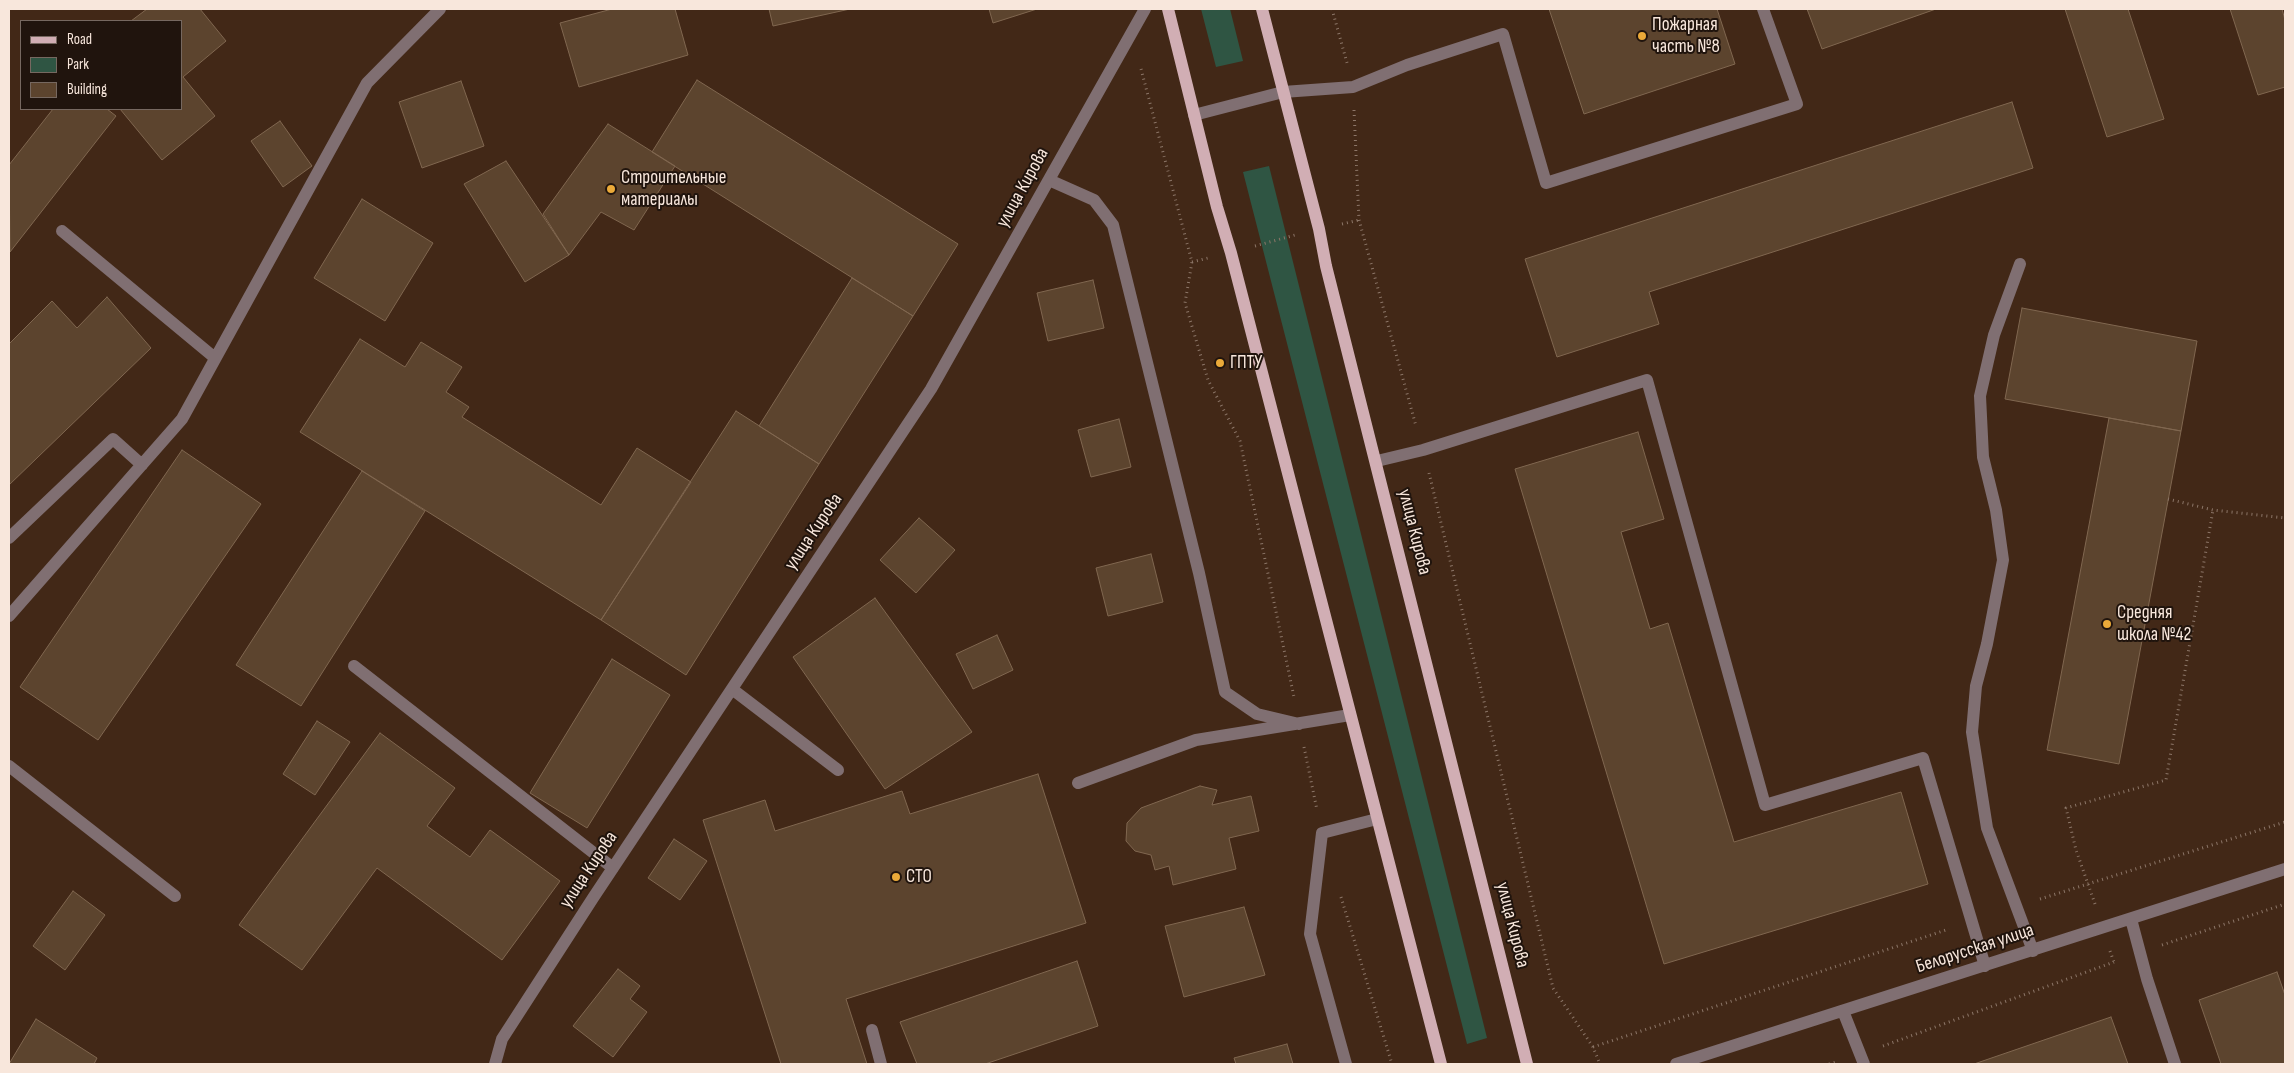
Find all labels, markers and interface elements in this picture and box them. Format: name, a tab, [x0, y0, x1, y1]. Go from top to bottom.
place label: Пожарная часть №8	[1652, 14, 1720, 58]
legend	[20, 20, 182, 110]
text: Road	[67, 30, 92, 49]
marker: Пожарная часть №8	[1636, 30, 1648, 42]
text: Park	[67, 55, 89, 74]
text: Building	[67, 80, 107, 99]
street label: улица Кирова	[992, 144, 1054, 232]
place label: Строительные материалы	[621, 167, 726, 211]
marker: Строительные материалы	[605, 183, 617, 195]
place label: ГПТУ	[1230, 352, 1262, 374]
marker: ГПТУ	[1214, 357, 1226, 369]
street label: улица Кирова	[1392, 487, 1436, 577]
street label: улица Кирова	[780, 489, 848, 575]
place label: Средняя школа №42	[2117, 602, 2191, 646]
marker: Средняя школа №42	[2101, 618, 2113, 630]
street label: улица Кирова	[555, 827, 623, 913]
place label: СТО	[906, 866, 932, 888]
marker: СТО	[890, 871, 902, 883]
street label: улица Кирова	[1490, 880, 1534, 970]
street label: Белорусская улица	[1913, 919, 2037, 979]

